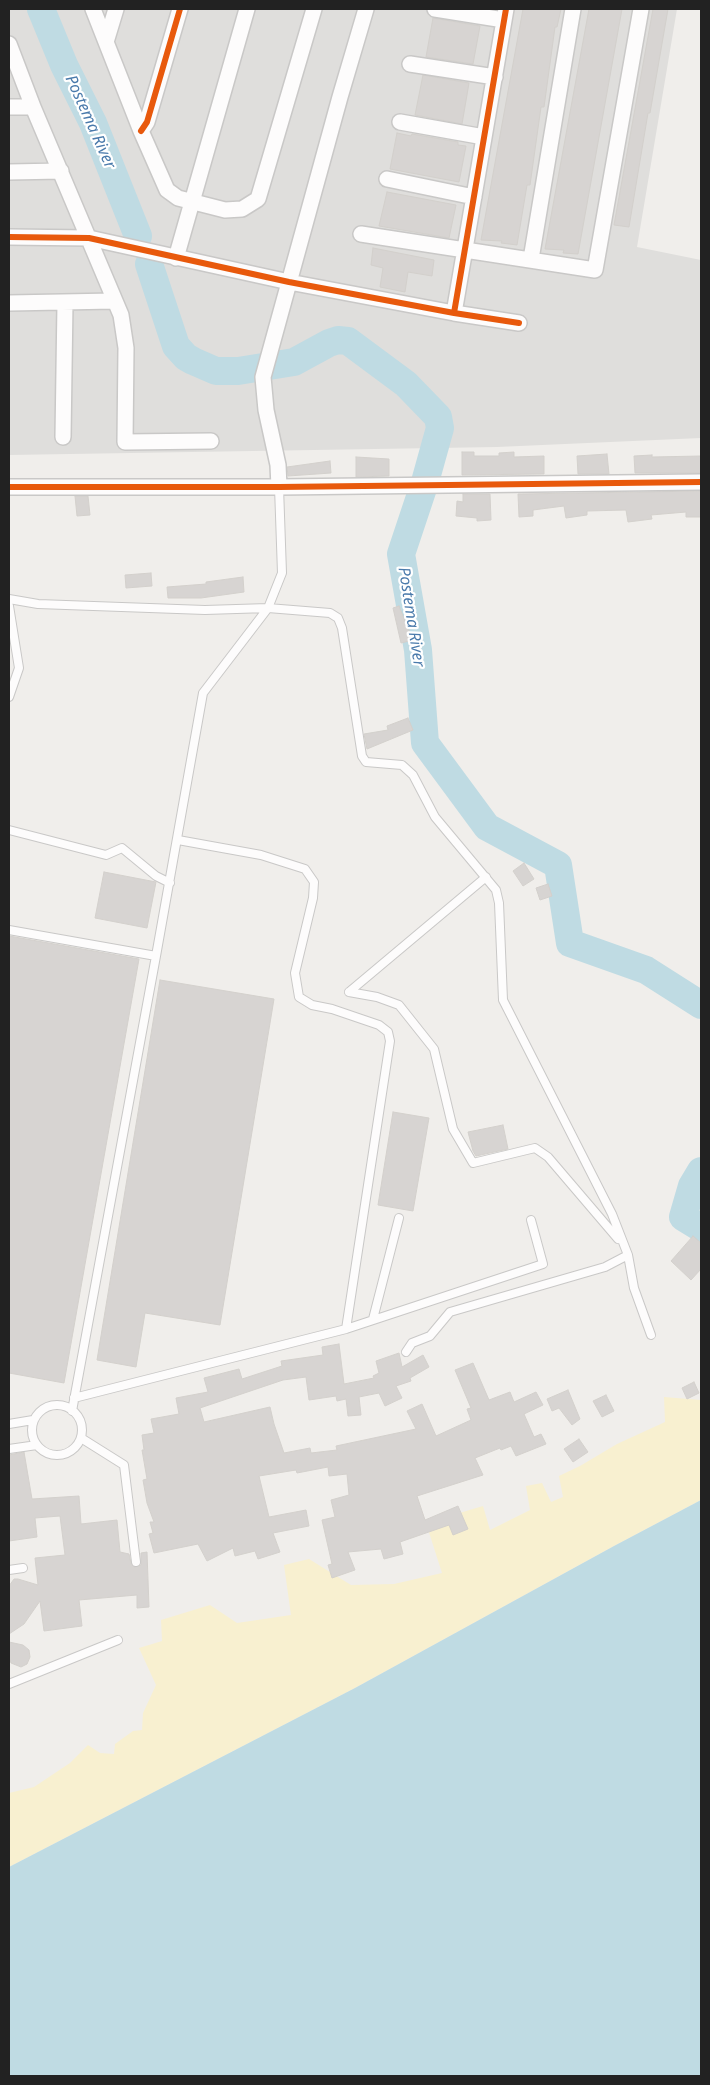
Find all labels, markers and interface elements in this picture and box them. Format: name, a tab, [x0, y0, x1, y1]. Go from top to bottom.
water label: Postema River	[61, 72, 119, 172]
water label: Postema River	[394, 566, 428, 668]

